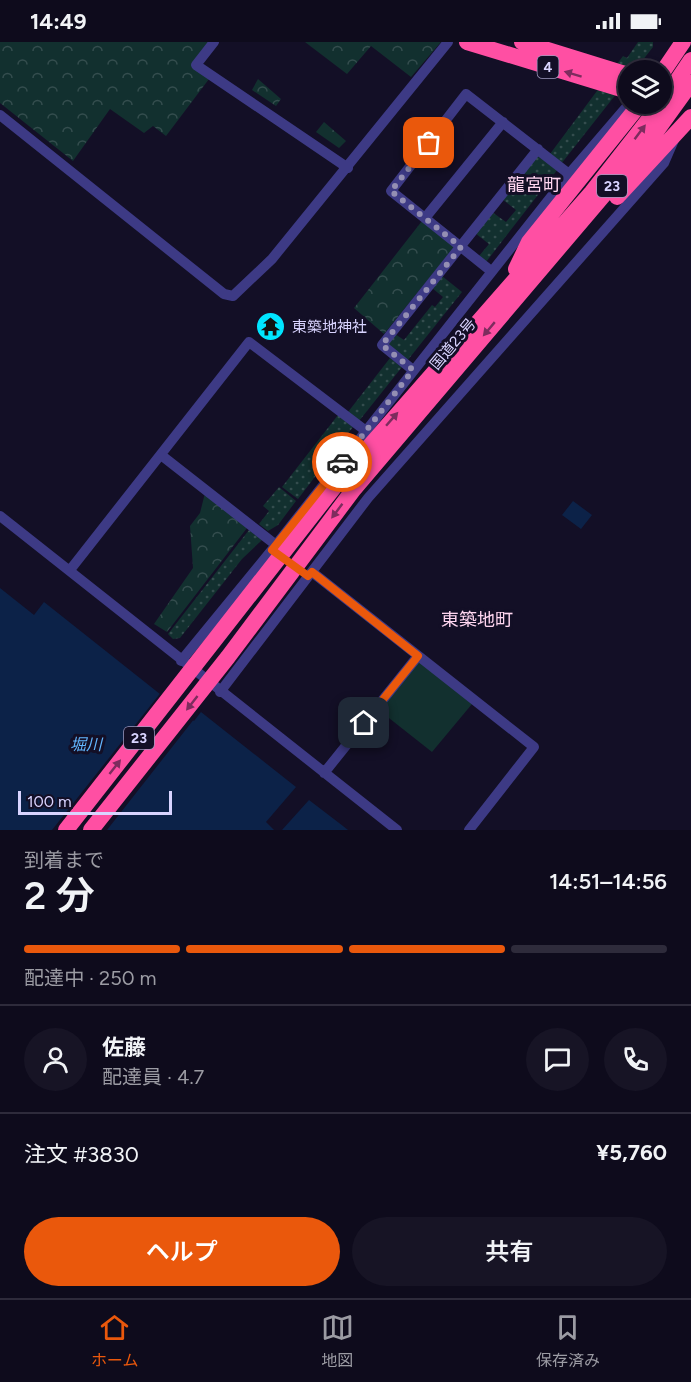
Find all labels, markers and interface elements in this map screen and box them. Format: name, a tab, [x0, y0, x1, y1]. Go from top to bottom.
text: 14:49	[30, 8, 87, 35]
road number: 4	[538, 56, 558, 78]
map controls	[618, 60, 672, 114]
button: layers	[618, 60, 672, 114]
one-way arrow	[563, 69, 581, 78]
pin	[403, 117, 454, 168]
one-way arrow	[633, 124, 646, 140]
icon: bag	[412, 126, 445, 159]
district label: 龍宮町	[507, 174, 561, 196]
road number: 23	[597, 175, 627, 197]
temple icon: 東築地神社	[255, 311, 287, 343]
street label: 国道23号	[426, 315, 480, 373]
place label: 東築地神社	[292, 318, 367, 336]
one-way arrow	[482, 321, 495, 337]
one-way arrow	[385, 412, 398, 427]
courier	[312, 432, 372, 492]
icon: car	[326, 446, 359, 479]
one-way arrow	[332, 504, 344, 519]
district label: 東築地町	[441, 609, 513, 631]
one-way arrow	[185, 695, 198, 711]
pin	[338, 697, 389, 748]
icon: home	[347, 706, 380, 739]
road number: 23	[124, 727, 154, 749]
water label: 堀川	[70, 735, 104, 754]
one-way arrow	[109, 760, 121, 775]
scale bar	[18, 788, 172, 816]
text: 100 m	[27, 792, 72, 811]
text: 到着まで	[24, 848, 104, 872]
text: 14:51–14:56	[549, 868, 667, 895]
text: 2 分	[24, 872, 95, 919]
text: 配達中 · 250 m	[24, 966, 156, 990]
button: person	[24, 1028, 87, 1091]
button: chat	[526, 1028, 589, 1091]
button: phone	[604, 1028, 667, 1091]
text: 佐藤	[102, 1034, 146, 1061]
text: 配達員 · 4.7	[102, 1065, 204, 1089]
text: ¥5,760	[596, 1139, 667, 1166]
text: 注文 #3830	[24, 1141, 139, 1168]
button: ヘルプ	[24, 1217, 340, 1286]
button: 共有	[352, 1217, 667, 1286]
tab: ホーム	[91, 1311, 139, 1371]
tab: 地図	[321, 1311, 354, 1371]
tab: 保存済み	[536, 1311, 600, 1371]

